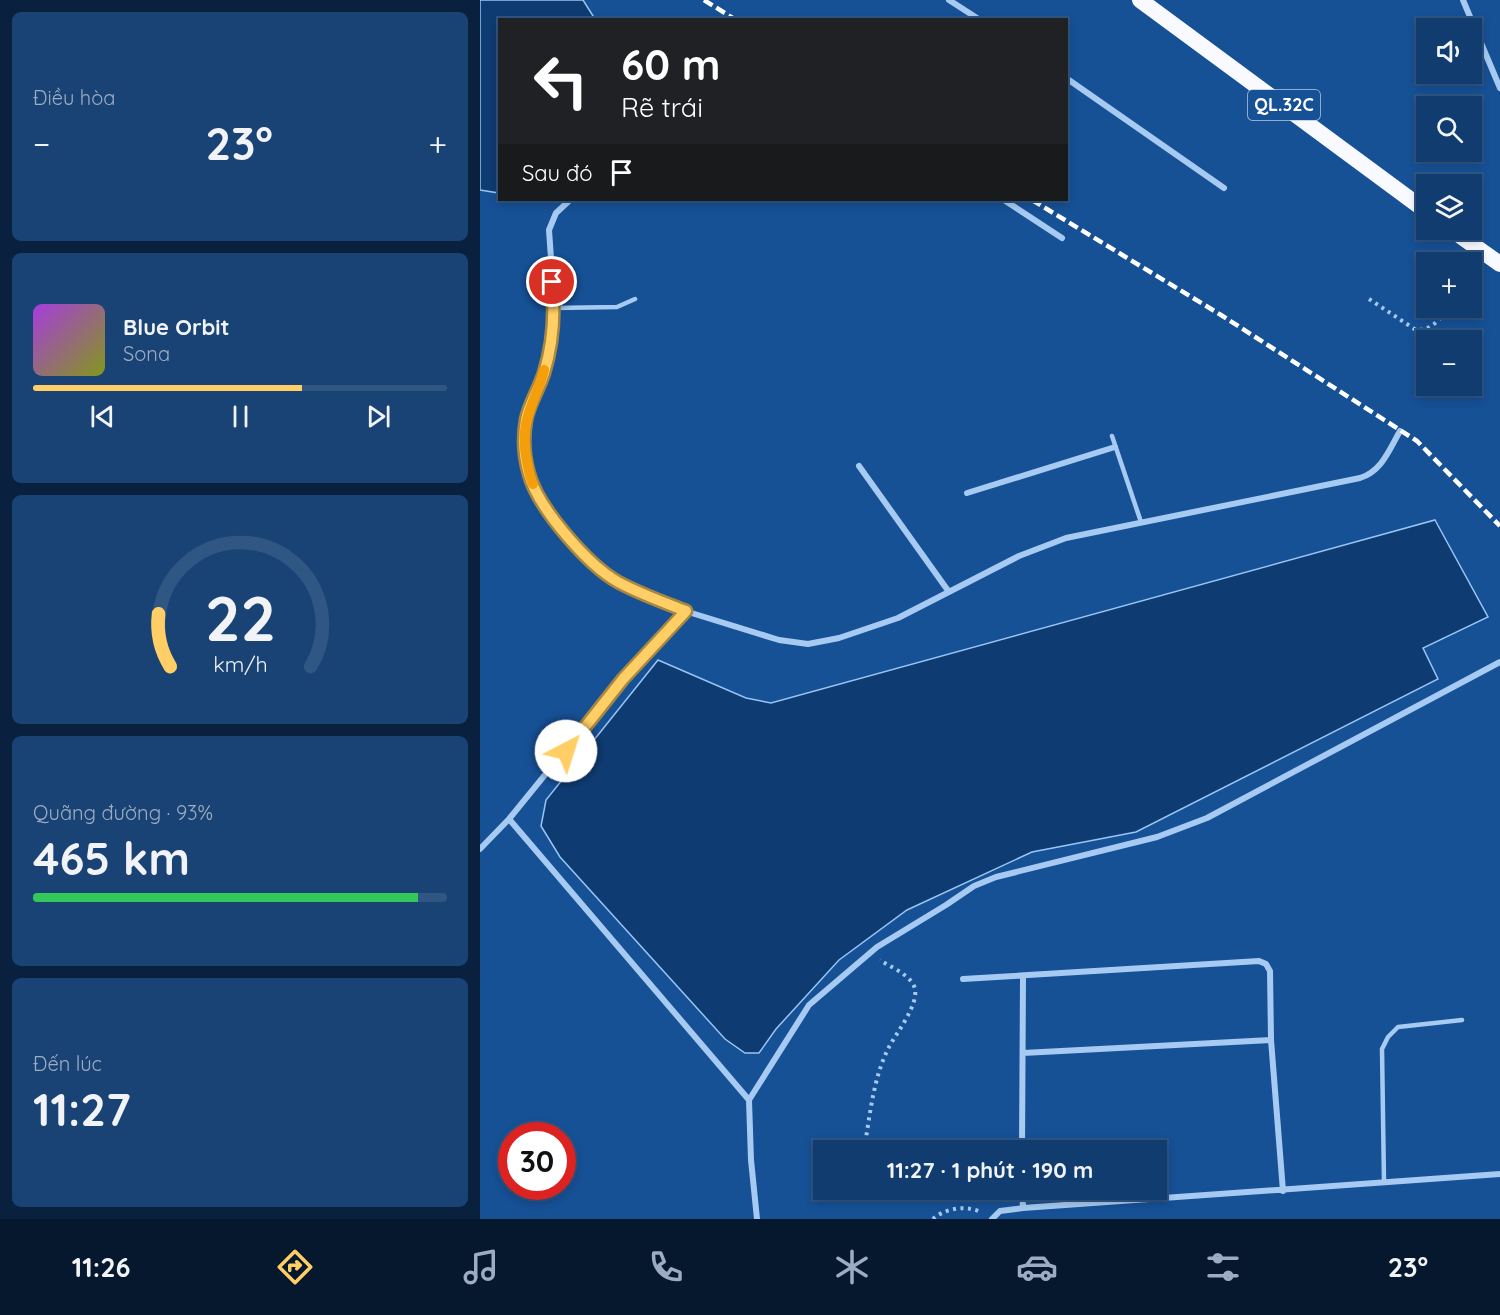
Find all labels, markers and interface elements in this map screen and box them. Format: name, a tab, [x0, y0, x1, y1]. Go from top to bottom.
map controls	[1416, 18, 1482, 396]
button: sound	[1416, 18, 1482, 84]
text: 60 m	[621, 38, 721, 91]
icon: left	[522, 42, 600, 120]
text: Điều hòa	[33, 85, 115, 110]
text: Rẽ trái	[621, 90, 703, 124]
road number: QL.32C	[1248, 90, 1320, 120]
button: search	[1416, 96, 1482, 162]
text: 23°	[206, 115, 273, 171]
text: −	[33, 123, 50, 164]
text: +	[428, 123, 447, 164]
icon: arrive	[605, 156, 638, 189]
text: Sau đó	[522, 159, 593, 187]
button: layers	[1416, 174, 1482, 240]
button: +	[1416, 252, 1482, 318]
pin	[526, 256, 577, 307]
icon: arrive	[535, 265, 568, 298]
text: Blue Orbit	[123, 313, 229, 341]
button: −	[1416, 330, 1482, 396]
text: Sona	[123, 341, 170, 366]
icon: previous	[86, 400, 119, 433]
icon: pause	[224, 400, 257, 433]
icon: next	[362, 400, 395, 433]
text: 22	[204, 579, 276, 657]
text: km/h	[213, 651, 267, 677]
position arrow	[534, 719, 598, 783]
text: Quãng đường · 93%	[33, 800, 213, 825]
text: 465 km	[33, 830, 190, 886]
text: Đến lúc	[33, 1051, 102, 1076]
text: 11:27	[33, 1081, 131, 1137]
speed limit sign: 30	[498, 1122, 576, 1200]
text: 11:27 · 1 phút · 190 m	[887, 1156, 1093, 1184]
icon: directions	[274, 1246, 316, 1288]
icon: music	[460, 1246, 502, 1288]
icon: phone	[645, 1246, 687, 1288]
icon: climate	[831, 1246, 873, 1288]
icon: car	[1016, 1246, 1058, 1288]
icon: filters	[1202, 1246, 1244, 1288]
text: 11:26	[72, 1250, 130, 1284]
text: 23°	[1388, 1250, 1428, 1284]

